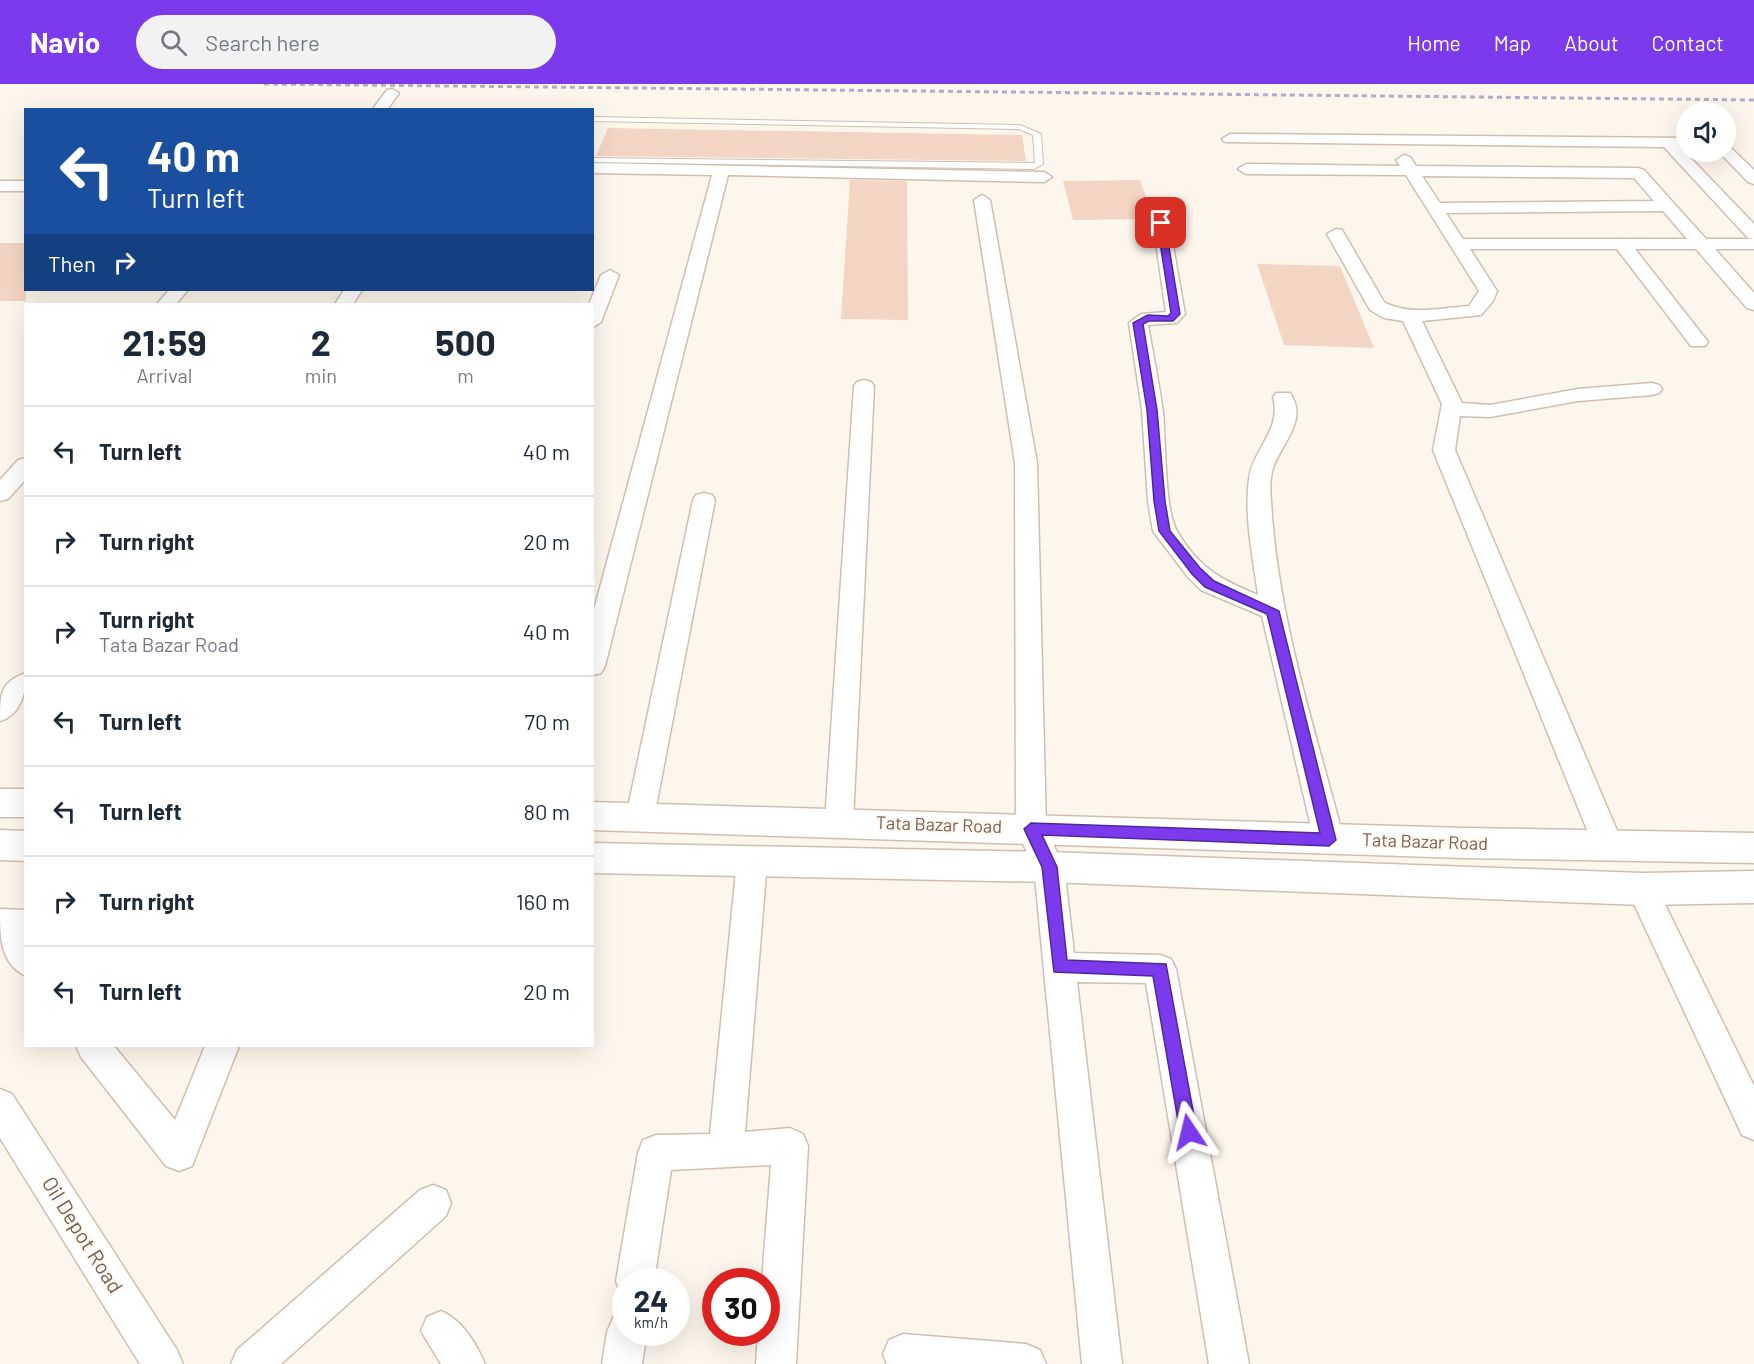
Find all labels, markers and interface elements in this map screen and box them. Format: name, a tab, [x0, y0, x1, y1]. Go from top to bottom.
search box	[136, 15, 556, 69]
text: Navio	[30, 25, 100, 59]
icon: search	[157, 26, 190, 59]
text: Search here	[205, 29, 320, 55]
text: Home	[1407, 30, 1461, 55]
text: Map	[1494, 30, 1531, 55]
text: About	[1564, 30, 1619, 55]
text: Contact	[1652, 30, 1724, 55]
map controls	[1676, 102, 1736, 162]
button: sound	[1676, 102, 1736, 162]
text: 40 m	[147, 130, 240, 180]
icon: left	[48, 132, 126, 210]
text: Turn left	[147, 181, 245, 213]
pin	[1135, 197, 1186, 248]
icon: arrive	[1144, 206, 1177, 239]
icon: right	[108, 246, 141, 279]
text: Then	[48, 250, 96, 276]
text: 21:59	[122, 320, 207, 363]
text: 2	[311, 320, 331, 363]
text: 500	[435, 320, 496, 363]
text: Arrival	[136, 363, 192, 387]
text: min	[305, 363, 337, 387]
text: m	[457, 363, 474, 387]
icon: left	[48, 435, 81, 468]
text: Turn left	[99, 438, 182, 464]
text: 40 m	[523, 438, 570, 464]
icon: right	[48, 525, 81, 558]
text: Turn right	[99, 528, 194, 554]
text: 20 m	[523, 528, 570, 554]
text: Turn right	[99, 606, 194, 632]
icon: right	[48, 615, 81, 648]
text: 40 m	[523, 618, 570, 644]
text: Tata Bazar Road	[99, 632, 239, 656]
icon: left	[48, 705, 81, 738]
text: Turn left	[99, 708, 182, 734]
text: 70 m	[525, 708, 570, 734]
icon: left	[48, 795, 81, 828]
text: Turn left	[99, 798, 182, 824]
text: 80 m	[524, 798, 570, 824]
street label: Tata Bazar Road	[876, 811, 1002, 837]
street label: Tata Bazar Road	[1362, 828, 1488, 854]
icon: right	[48, 885, 81, 918]
text: Turn right	[99, 888, 194, 914]
text: 160 m	[516, 888, 570, 914]
icon: left	[48, 975, 81, 1008]
text: Turn left	[99, 978, 182, 1004]
text: 20 m	[523, 978, 570, 1004]
position arrow	[1157, 1100, 1221, 1164]
street label: Oil Depot Road	[38, 1171, 129, 1297]
speed limit sign: 30	[702, 1268, 780, 1346]
text: 24	[634, 1282, 668, 1318]
text: km/h	[634, 1313, 668, 1331]

